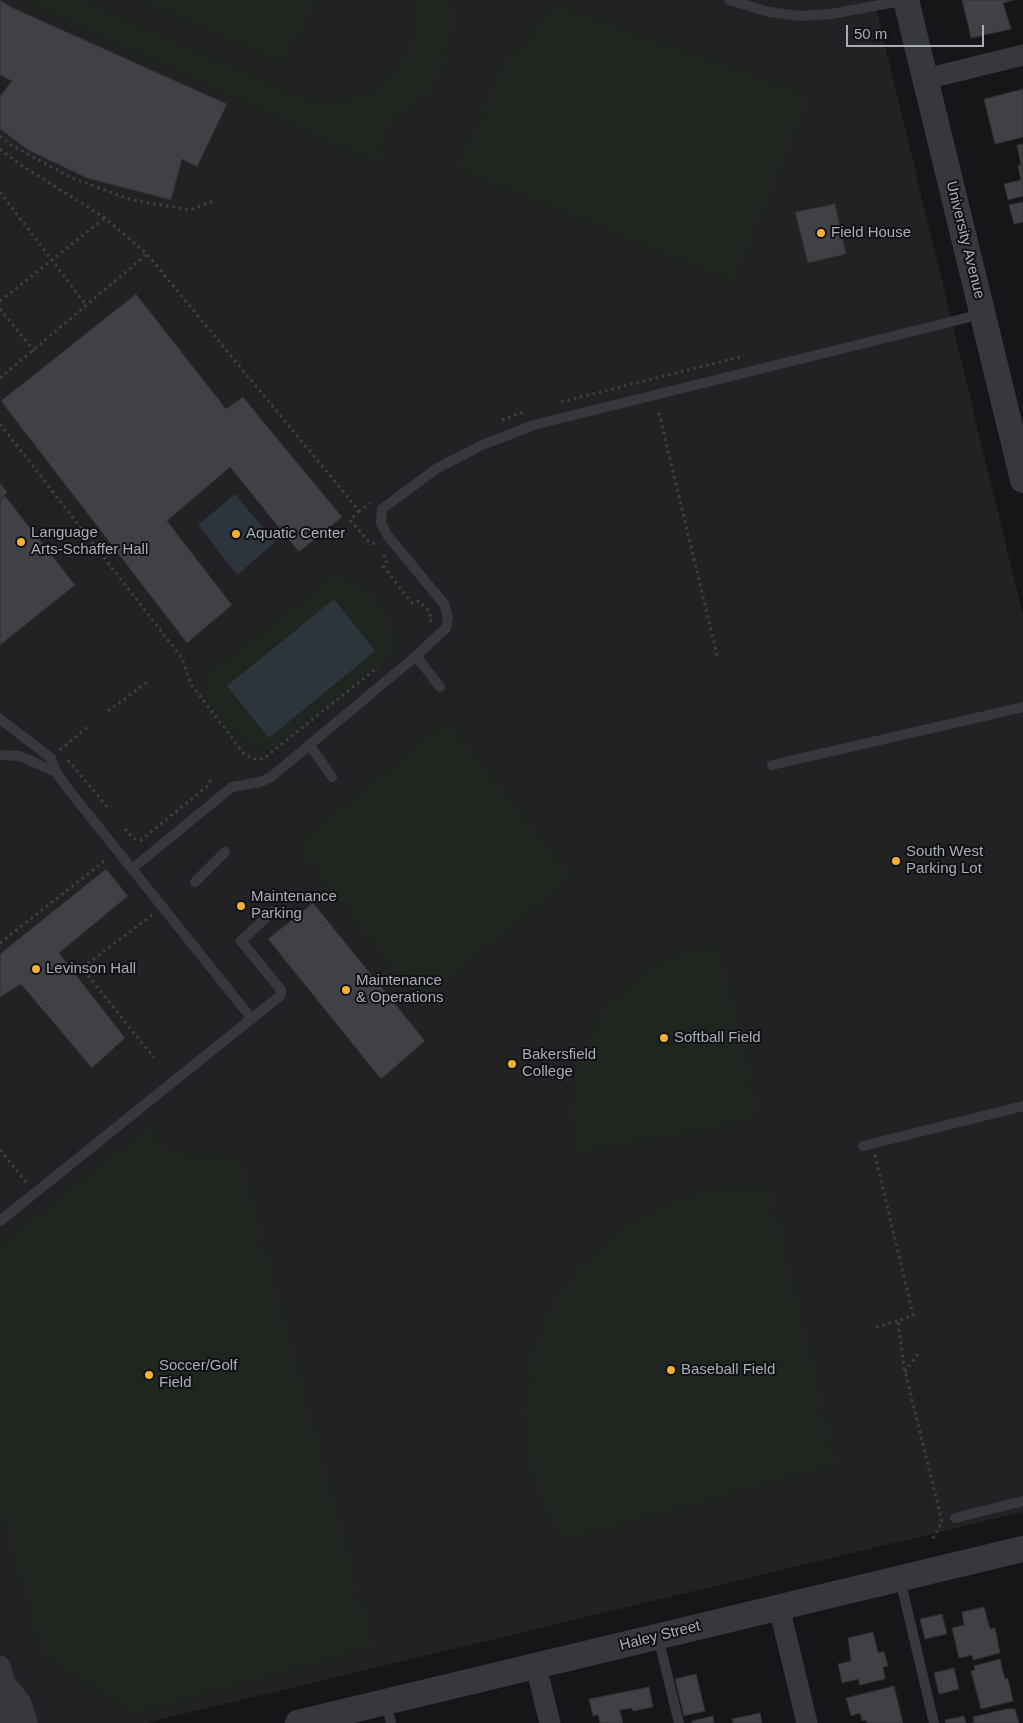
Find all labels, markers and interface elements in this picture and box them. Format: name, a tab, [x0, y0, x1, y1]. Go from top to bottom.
scale bar	[848, 15, 986, 47]
text: 50 m	[854, 25, 887, 42]
street label: University Avenue	[942, 179, 988, 301]
place label: Field House	[831, 224, 911, 242]
marker: Field House	[815, 227, 827, 239]
place label: Language Arts-Schaffer Hall	[31, 524, 148, 559]
place label: Aquatic Center	[246, 525, 345, 543]
marker: Aquatic Center	[230, 528, 242, 540]
marker: Language Arts-Schaffer Hall	[15, 536, 27, 548]
place label: South West Parking Lot	[906, 843, 983, 878]
marker: South West Parking Lot	[890, 855, 902, 867]
place label: Maintenance Parking	[251, 888, 337, 923]
marker: Maintenance Parking	[235, 900, 247, 912]
place label: Levinson Hall	[46, 960, 136, 978]
marker: Levinson Hall	[30, 963, 42, 975]
place label: Maintenance & Operations	[356, 972, 444, 1007]
marker: Maintenance & Operations	[340, 984, 352, 996]
place label: Softball Field	[674, 1029, 761, 1047]
marker: Softball Field	[658, 1032, 670, 1044]
place label: Bakersfield College	[522, 1046, 596, 1081]
marker: Bakersfield College	[506, 1058, 518, 1070]
place label: Soccer/Golf Field	[159, 1357, 237, 1392]
place label: Baseball Field	[681, 1361, 775, 1379]
marker: Baseball Field	[665, 1364, 677, 1376]
marker: Soccer/Golf Field	[143, 1369, 155, 1381]
street label: Haley Street	[618, 1617, 702, 1655]

